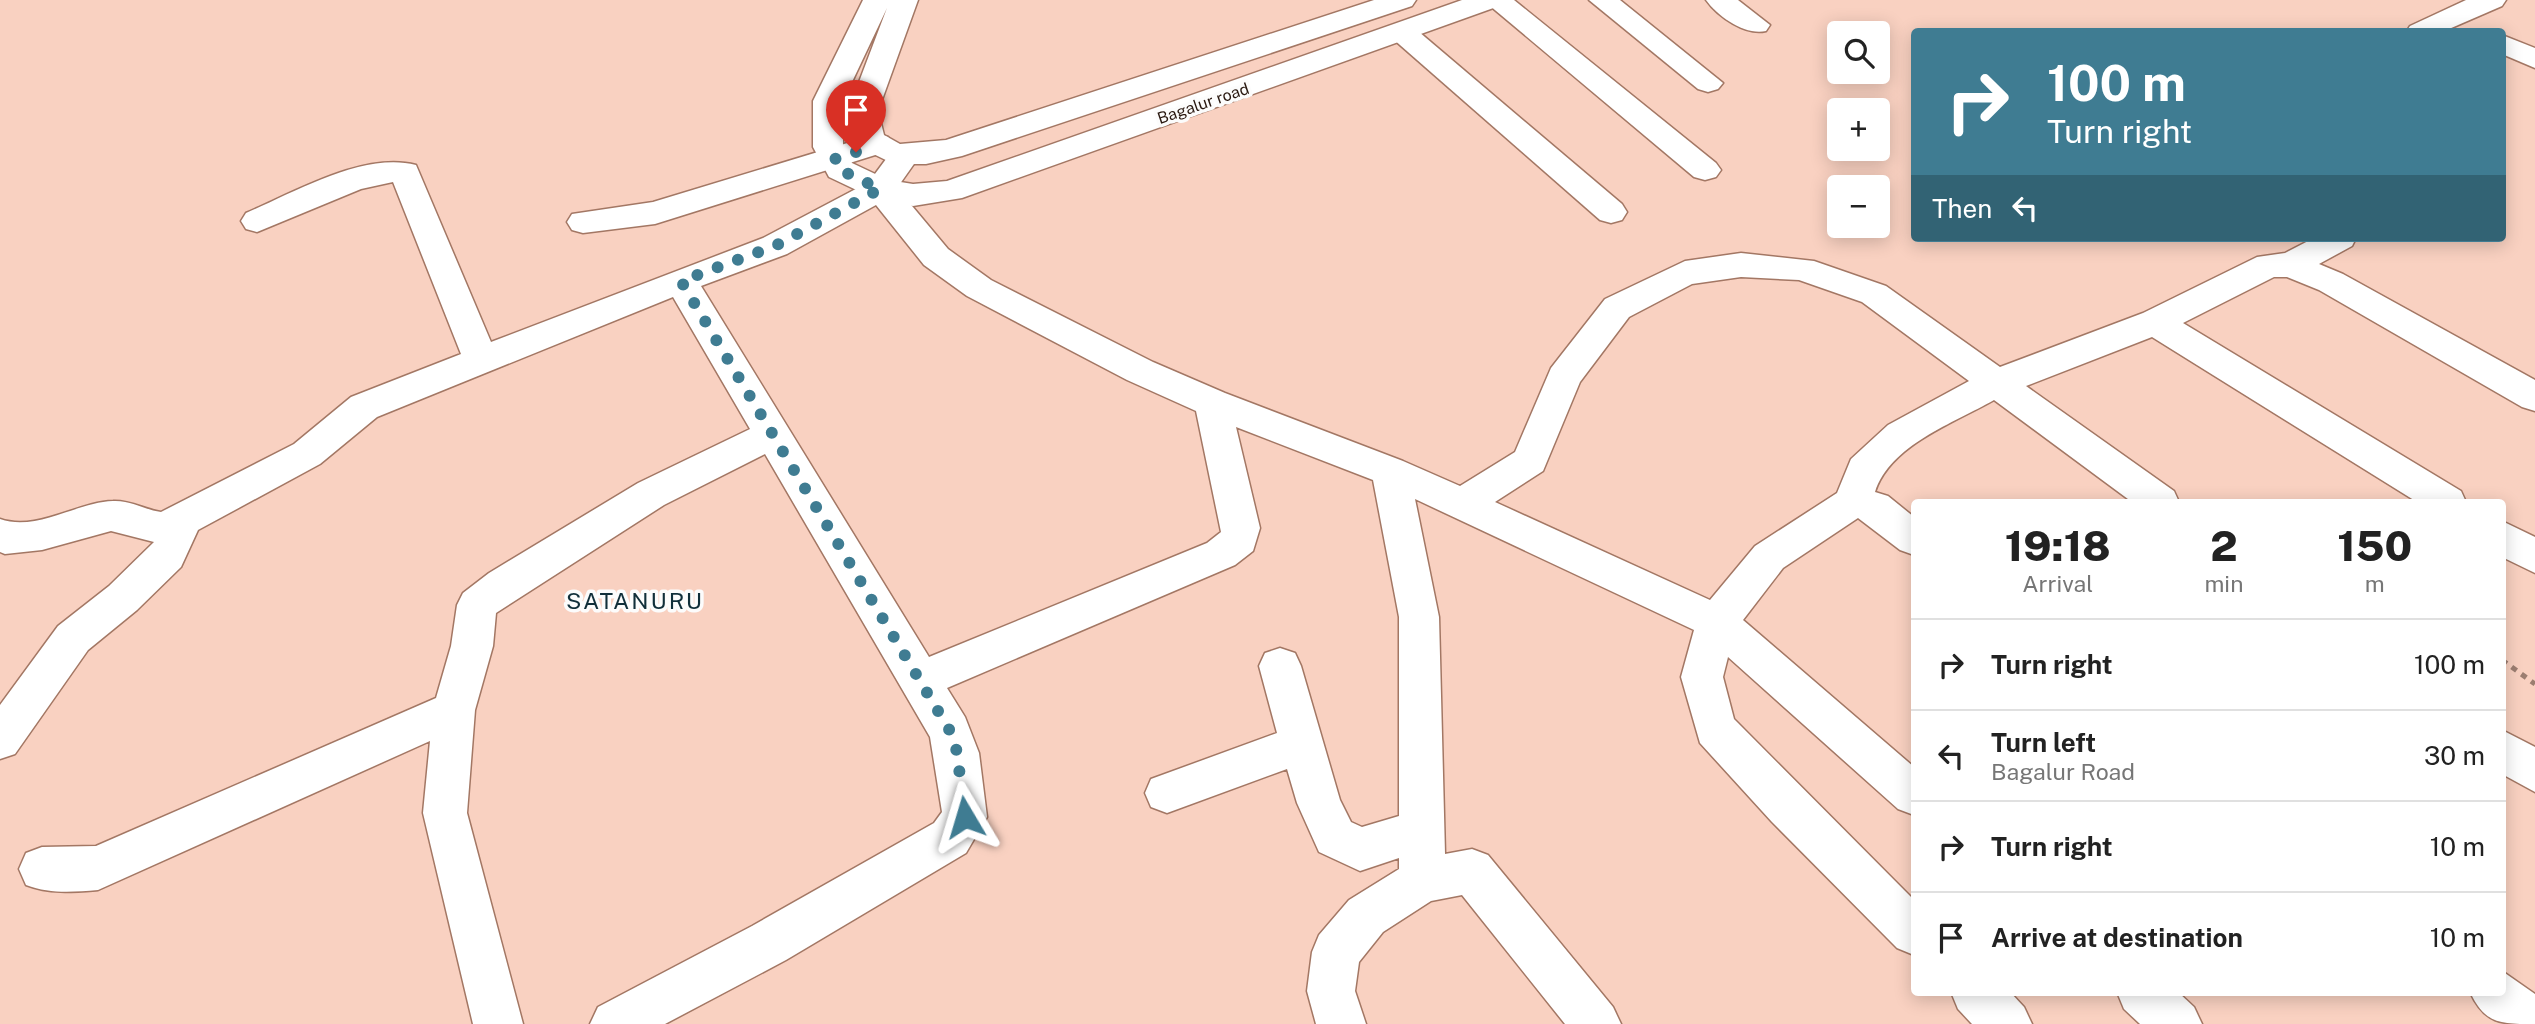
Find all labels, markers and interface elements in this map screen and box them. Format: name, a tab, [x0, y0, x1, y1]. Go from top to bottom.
map controls	[1827, 21, 1890, 238]
button: search	[1827, 21, 1890, 84]
text: 100 m	[2047, 54, 2186, 112]
icon: right	[1932, 56, 2023, 147]
street label: Bagalur road	[1155, 79, 1252, 128]
pin	[826, 80, 886, 152]
icon: arrive	[837, 91, 875, 129]
button: +	[1827, 98, 1890, 161]
text: Turn right	[2047, 113, 2192, 150]
button: −	[1827, 175, 1890, 238]
icon: left	[2006, 189, 2044, 227]
text: Then	[1932, 193, 1992, 224]
text: 19:18	[2005, 521, 2111, 570]
text: 2	[2210, 521, 2238, 570]
text: 150	[2337, 521, 2412, 570]
text: Arrival	[2022, 570, 2093, 597]
text: min	[2204, 570, 2243, 597]
text: m	[2365, 570, 2385, 597]
district label: SATANURU	[566, 587, 704, 614]
icon: right	[1932, 646, 1970, 684]
text: Turn right	[1991, 649, 2113, 680]
text: 100 m	[2414, 649, 2485, 680]
text: Turn left	[1991, 727, 2096, 758]
icon: left	[1932, 737, 1970, 775]
text: 30 m	[2424, 740, 2485, 771]
text: Bagalur Road	[1991, 758, 2135, 785]
position arrow	[928, 780, 1002, 854]
icon: right	[1932, 828, 1970, 866]
text: Turn right	[1991, 831, 2113, 862]
text: 10 m	[2430, 831, 2485, 862]
icon: arrive	[1932, 919, 1970, 957]
text: Arrive at destination	[1991, 922, 2243, 953]
text: 10 m	[2430, 922, 2485, 953]

